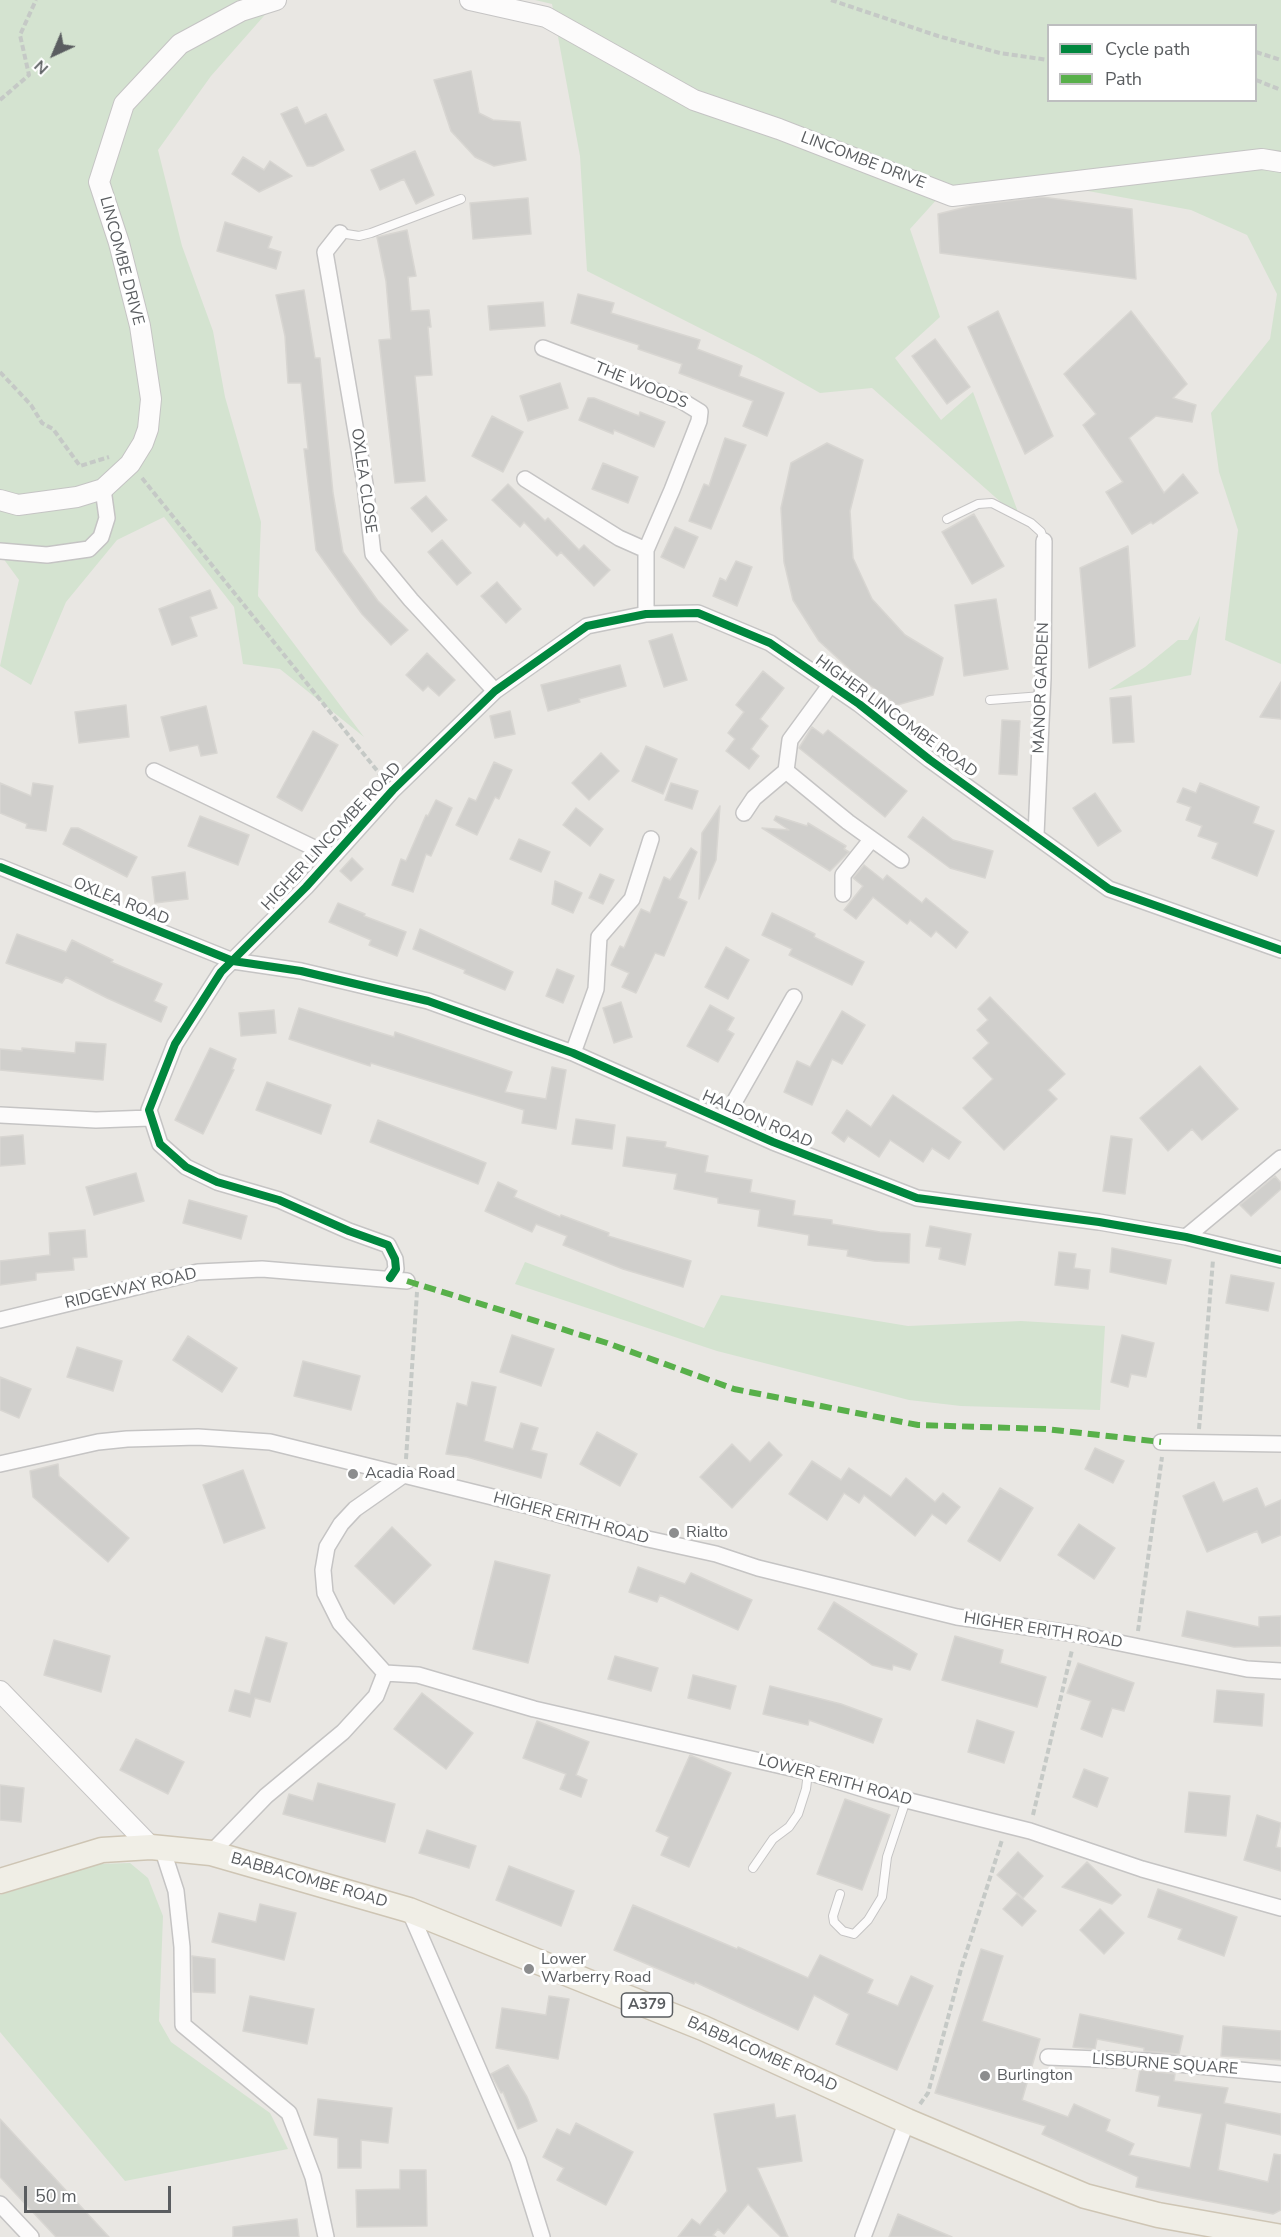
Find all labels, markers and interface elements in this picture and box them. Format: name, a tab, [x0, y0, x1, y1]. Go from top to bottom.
north arrow	[24, 24, 84, 84]
legend	[1047, 24, 1257, 102]
text: Cycle path	[1105, 37, 1190, 61]
text: N	[30, 55, 53, 79]
text: Path	[1105, 67, 1142, 91]
street label: LINCOMBE DRIVE	[798, 128, 928, 194]
street label: LINCOMBE DRIVE	[95, 195, 147, 327]
street label: THE WOODS	[592, 359, 690, 413]
street label: OXLEA CLOSE	[346, 427, 380, 535]
street label: MANOR GARDEN	[1030, 622, 1054, 754]
street label: HIGHER LINCOMBE ROAD	[811, 652, 981, 782]
street label: HIGHER LINCOMBE ROAD	[258, 759, 406, 915]
street label: OXLEA ROAD	[70, 874, 172, 930]
street label: HALDON ROAD	[699, 1087, 815, 1153]
street label: RIDGEWAY ROAD	[63, 1264, 199, 1314]
place label: Acadia Road	[365, 1464, 455, 1484]
marker: Acadia Road	[346, 1467, 360, 1481]
street label: HIGHER ERITH ROAD	[491, 1489, 651, 1549]
place label: Rialto	[686, 1523, 728, 1543]
marker: Rialto	[667, 1526, 681, 1540]
street label: HIGHER ERITH ROAD	[962, 1609, 1124, 1653]
street label: LOWER ERITH ROAD	[756, 1751, 914, 1811]
street label: BABBACOMBE ROAD	[228, 1849, 390, 1913]
place label: Lower Warberry Road	[541, 1950, 651, 1988]
marker: Lower Warberry Road	[522, 1962, 536, 1976]
road number: A379	[622, 1993, 672, 2017]
street label: BABBACOMBE ROAD	[684, 2013, 840, 2097]
street label: LISBURNE SQUARE	[1091, 2050, 1239, 2080]
place label: Burlington	[997, 2066, 1073, 2086]
marker: Burlington	[978, 2069, 992, 2083]
scale bar	[27, 2174, 174, 2212]
text: 50 m	[35, 2184, 77, 2208]

